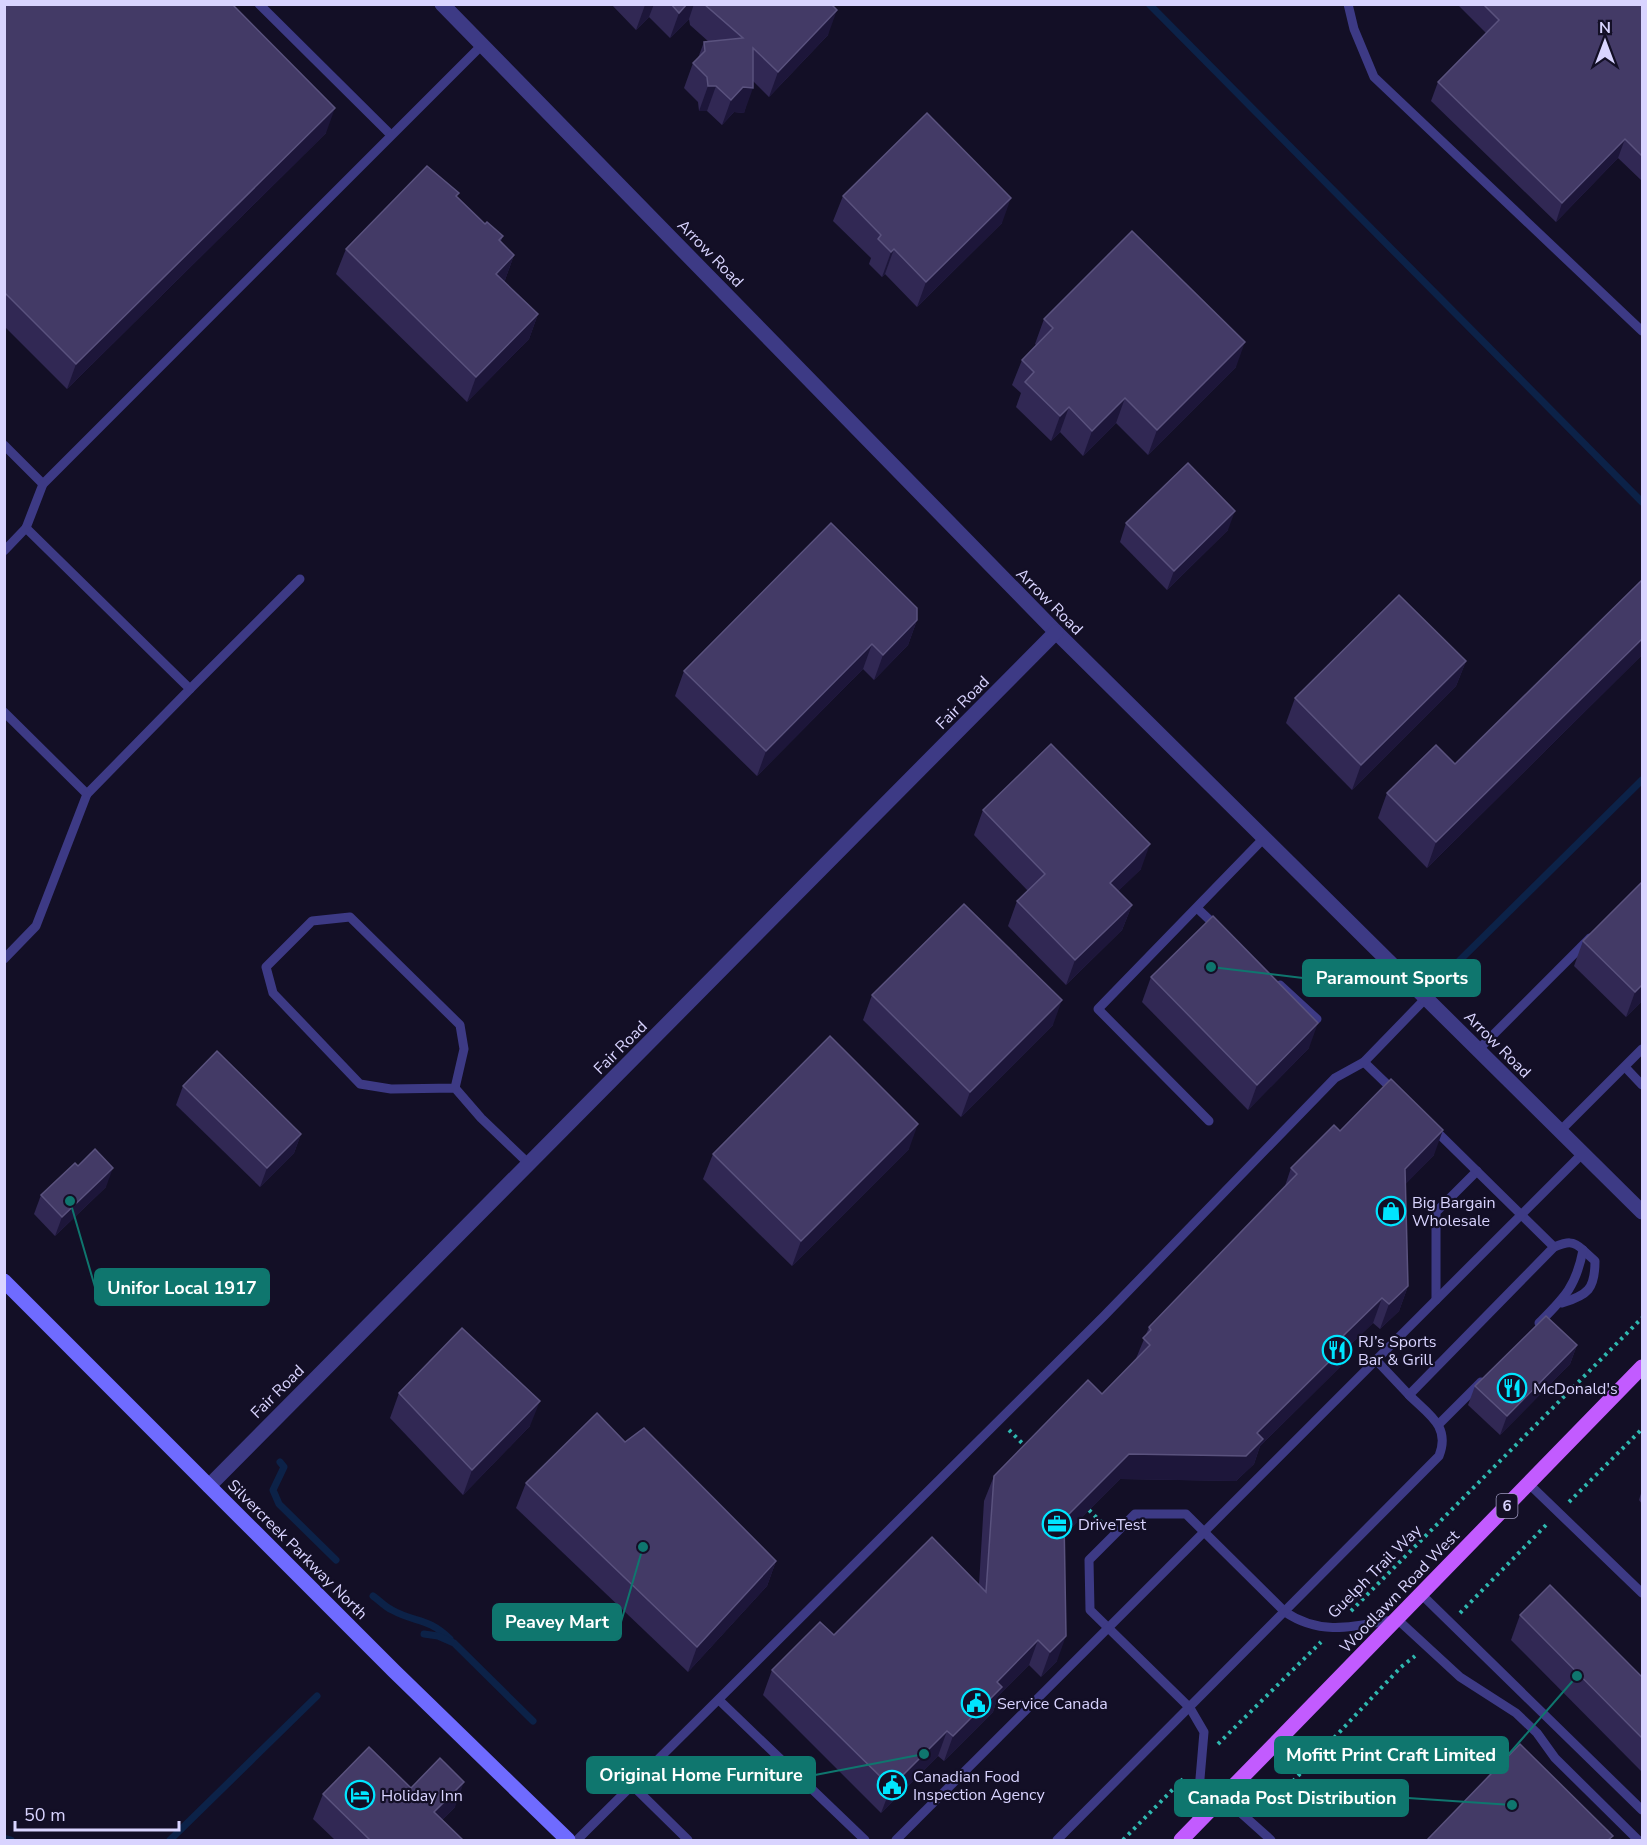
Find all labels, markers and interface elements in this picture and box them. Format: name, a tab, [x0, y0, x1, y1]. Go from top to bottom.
north arrow	[1575, 12, 1635, 72]
text: N	[1599, 17, 1611, 39]
street label: Arrow Road	[672, 215, 748, 292]
street label: Arrow Road	[1011, 563, 1088, 640]
street label: Fair Road	[931, 671, 994, 734]
callout: Paramount Sports	[1303, 960, 1480, 996]
text: Paramount Sports	[1316, 966, 1469, 990]
street label: Arrow Road	[1459, 1006, 1536, 1083]
street label: Fair Road	[589, 1016, 652, 1079]
place label: Big Bargain Wholesale	[1412, 1192, 1496, 1232]
shop icon: Big Bargain Wholesale	[1375, 1195, 1407, 1227]
callout: Unifor Local 1917	[95, 1269, 269, 1305]
text: Unifor Local 1917	[107, 1276, 257, 1300]
place label: RJ’s Sports Bar & Grill	[1358, 1331, 1436, 1371]
restaurant icon: RJ’s Sports Bar & Grill	[1321, 1334, 1353, 1366]
street label: Fair Road	[246, 1360, 309, 1423]
restaurant icon: McDonald's	[1496, 1372, 1528, 1404]
place label: McDonald's	[1533, 1378, 1618, 1400]
street label: Silvercreek Parkway North	[222, 1475, 372, 1625]
road number: 6	[1496, 1494, 1518, 1518]
office icon: DriveTest	[1041, 1508, 1073, 1540]
place label: DriveTest	[1078, 1514, 1146, 1536]
street label: Guelph Trail Way	[1323, 1519, 1427, 1624]
street label: Woodlawn Road West	[1335, 1525, 1465, 1658]
callout: Peavey Mart	[493, 1604, 621, 1640]
text: Peavey Mart	[505, 1610, 609, 1634]
public building icon: Service Canada	[960, 1687, 992, 1719]
place label: Service Canada	[997, 1693, 1108, 1715]
callout: Mofitt Print Craft Limited	[1275, 1737, 1508, 1773]
text: Mofitt Print Craft Limited	[1286, 1743, 1496, 1767]
callout: Original Home Furniture	[587, 1757, 815, 1793]
text: Original Home Furniture	[599, 1763, 803, 1787]
place label: Canadian Food Inspection Agency	[913, 1766, 1046, 1806]
public building icon: Canadian Food Inspection Agency	[876, 1769, 908, 1801]
hotel icon: Holiday Inn	[344, 1779, 376, 1811]
callout: Canada Post Distribution	[1175, 1780, 1408, 1816]
place label: Holiday Inn	[381, 1785, 463, 1807]
text: Canada Post Distribution	[1188, 1786, 1396, 1810]
scale bar	[15, 1794, 178, 1832]
text: 50 m	[24, 1803, 66, 1827]

